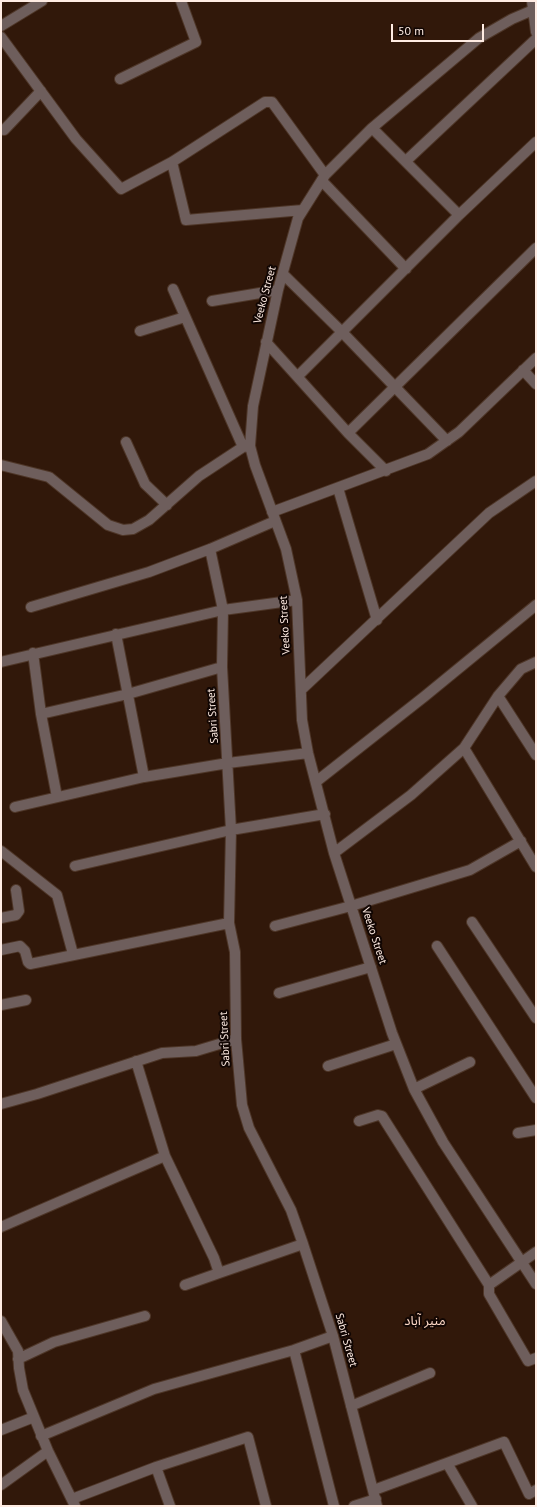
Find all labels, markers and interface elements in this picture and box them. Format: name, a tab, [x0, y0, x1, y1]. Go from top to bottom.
scale bar	[393, 16, 486, 42]
text: 50 m	[398, 23, 424, 38]
street label: Veeko Street	[251, 265, 279, 325]
street label: Veeko Street	[277, 595, 293, 655]
street label: Sabri Street	[204, 688, 222, 744]
street label: Veeko Street	[359, 906, 389, 966]
street label: Sabri Street	[217, 1011, 233, 1067]
street label: Sabri Street	[332, 1312, 360, 1368]
district label: منیر آباد	[404, 1313, 446, 1329]

